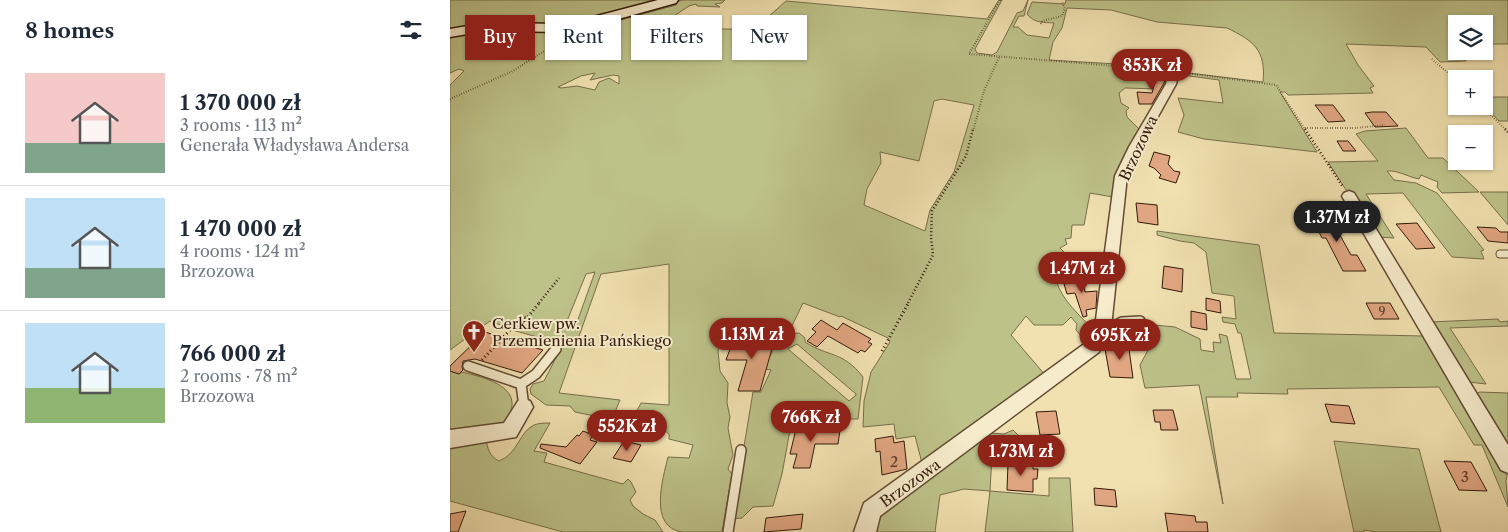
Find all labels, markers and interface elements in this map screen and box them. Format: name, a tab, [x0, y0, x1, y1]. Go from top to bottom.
chip: Buy	[465, 15, 535, 60]
chip: Rent	[545, 15, 621, 60]
chip: Filters	[631, 15, 722, 60]
chip: New	[732, 15, 807, 60]
map controls	[1448, 15, 1493, 170]
button: layers	[1448, 15, 1493, 60]
icon: filters	[397, 16, 425, 44]
text: 8 homes	[25, 18, 114, 43]
pin: 853K zł	[1106, 48, 1198, 91]
text: 853K zł	[1123, 55, 1181, 75]
button: +	[1448, 70, 1493, 115]
text: 1 370 000 zł	[180, 90, 301, 115]
icon: home	[65, 93, 125, 153]
street label: Brzozowa	[1115, 112, 1161, 184]
text: 3 rooms · 113 m²	[180, 115, 302, 135]
button: −	[1448, 125, 1493, 170]
text: Generała Władysława Andersa	[180, 135, 409, 155]
pin: 1.37M zł	[1285, 200, 1389, 243]
text: 1.37M zł	[1305, 207, 1369, 227]
text: 1 470 000 zł	[180, 216, 302, 241]
icon: home	[65, 218, 125, 278]
text: 4 rooms · 124 m²	[180, 241, 305, 261]
pin: 1.47M zł	[1030, 252, 1134, 294]
text: 1.47M zł	[1049, 258, 1115, 278]
text: Brzozowa	[180, 261, 255, 281]
house number: 9	[1378, 304, 1386, 319]
place label: Cerkiew pw. Przemienienia Pańskiego	[492, 314, 671, 350]
pin: 1.13M zł	[700, 318, 804, 360]
pin: 695K zł	[1074, 318, 1166, 361]
church icon: Cerkiew pw. Przemienienia Pańskiego	[461, 319, 487, 353]
text: 1.13M zł	[720, 324, 784, 344]
text: 695K zł	[1090, 325, 1150, 345]
text: 766 000 zł	[180, 341, 286, 366]
icon: home	[65, 343, 125, 403]
text: 2 rooms · 78 m²	[180, 366, 298, 386]
text: Brzozowa	[180, 386, 255, 406]
pin: 766K zł	[765, 400, 857, 443]
text: 766K zł	[782, 407, 840, 427]
pin: 552K zł	[581, 410, 673, 452]
text: 552K zł	[598, 416, 656, 436]
pin: 1.73M zł	[969, 434, 1073, 477]
text: 1.73M zł	[989, 441, 1053, 461]
house number: 2	[890, 452, 898, 471]
street label: Brzozowa	[876, 455, 944, 511]
house number: 3	[1461, 467, 1469, 486]

